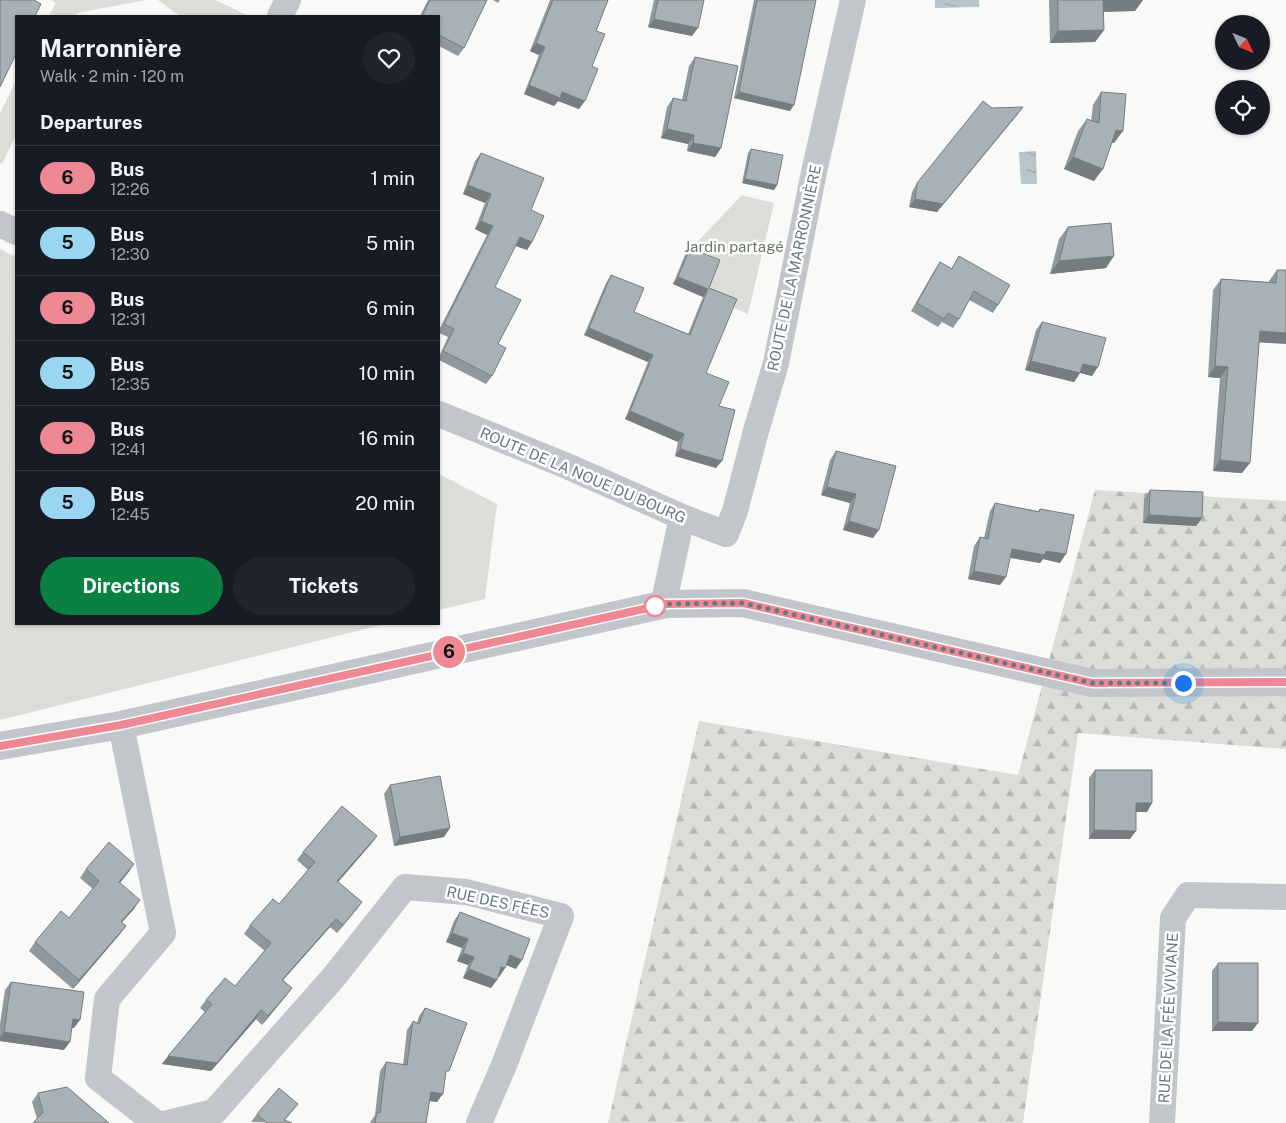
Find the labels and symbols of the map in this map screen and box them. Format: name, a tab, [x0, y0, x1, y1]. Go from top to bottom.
north arrow	[1215, 15, 1270, 70]
street label: ROUTE DE LA MARRONNIÈRE	[764, 163, 824, 373]
park label: Jardin partagé	[684, 238, 784, 255]
street label: ROUTE DE LA NOUE DU BOURG	[477, 424, 689, 526]
unlabelled marker	[644, 595, 666, 617]
line badge: 6	[433, 636, 465, 668]
your location	[1171, 671, 1196, 696]
street label: RUE DES FÉES	[445, 883, 551, 921]
street label: RUE DE LA FÉE VIVIANE	[1155, 932, 1181, 1104]

